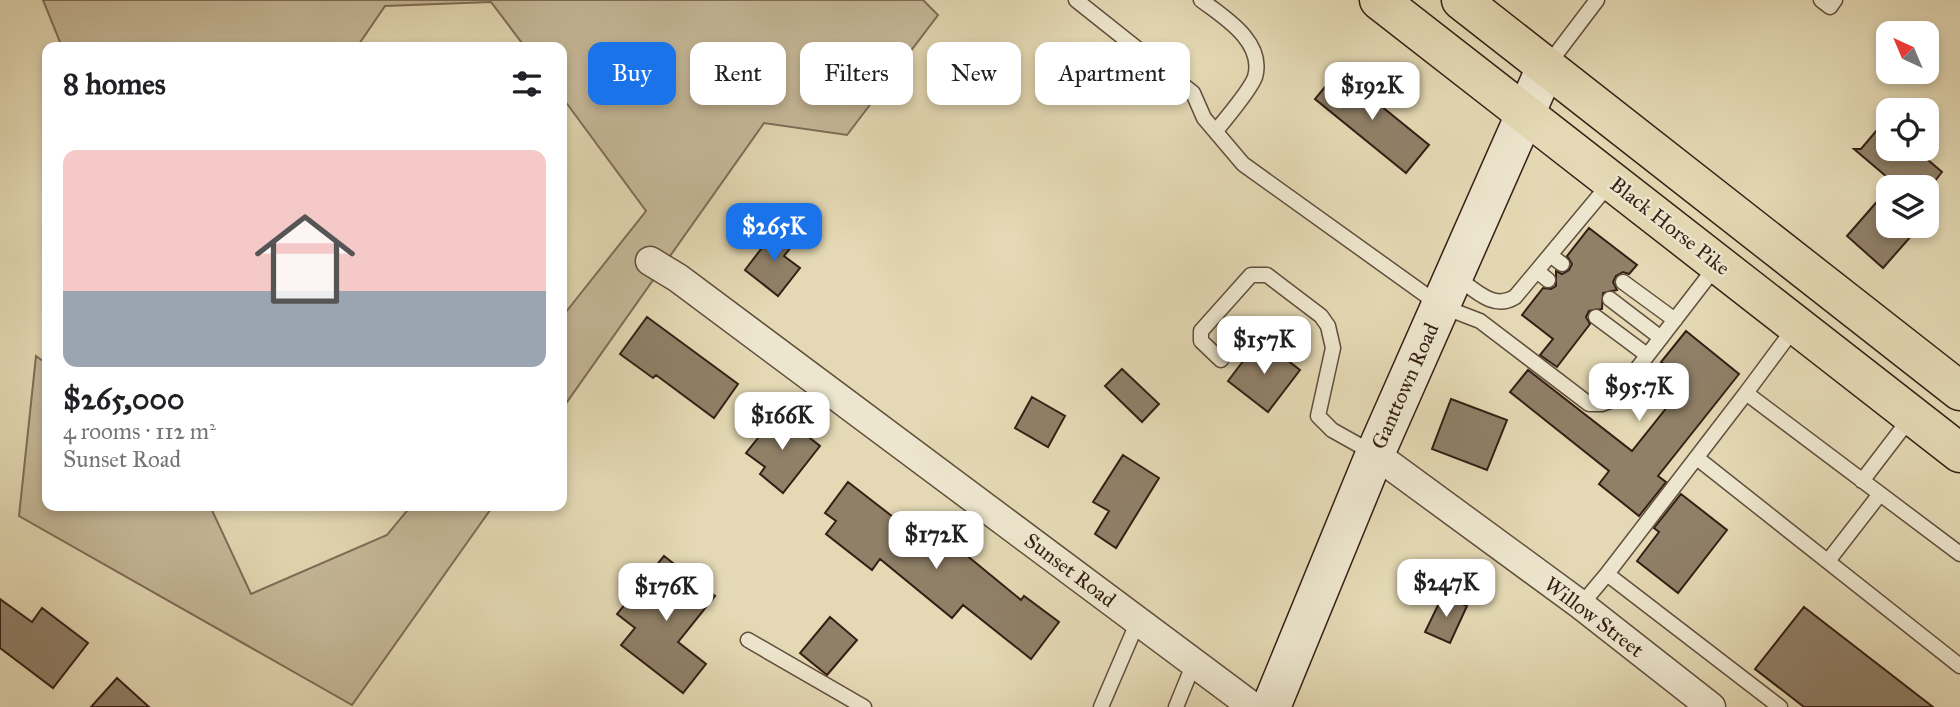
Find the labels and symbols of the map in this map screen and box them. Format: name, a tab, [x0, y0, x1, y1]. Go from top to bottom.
north arrow	[1876, 21, 1939, 84]
pin: $192K	[1323, 62, 1421, 122]
street label: Black Horse Pike	[1605, 171, 1735, 281]
pin: $265K	[725, 204, 823, 263]
pin: $157K	[1215, 316, 1313, 376]
street label: Ganttown Road	[1366, 318, 1445, 453]
pin: $95.7K	[1582, 364, 1696, 423]
pin: $166K	[733, 392, 831, 452]
pin: $172K	[887, 512, 985, 571]
street label: Sunset Road	[1019, 527, 1121, 613]
pin: $247K	[1397, 560, 1495, 619]
pin: $176K	[617, 564, 715, 623]
street label: Willow Street	[1539, 571, 1649, 663]

